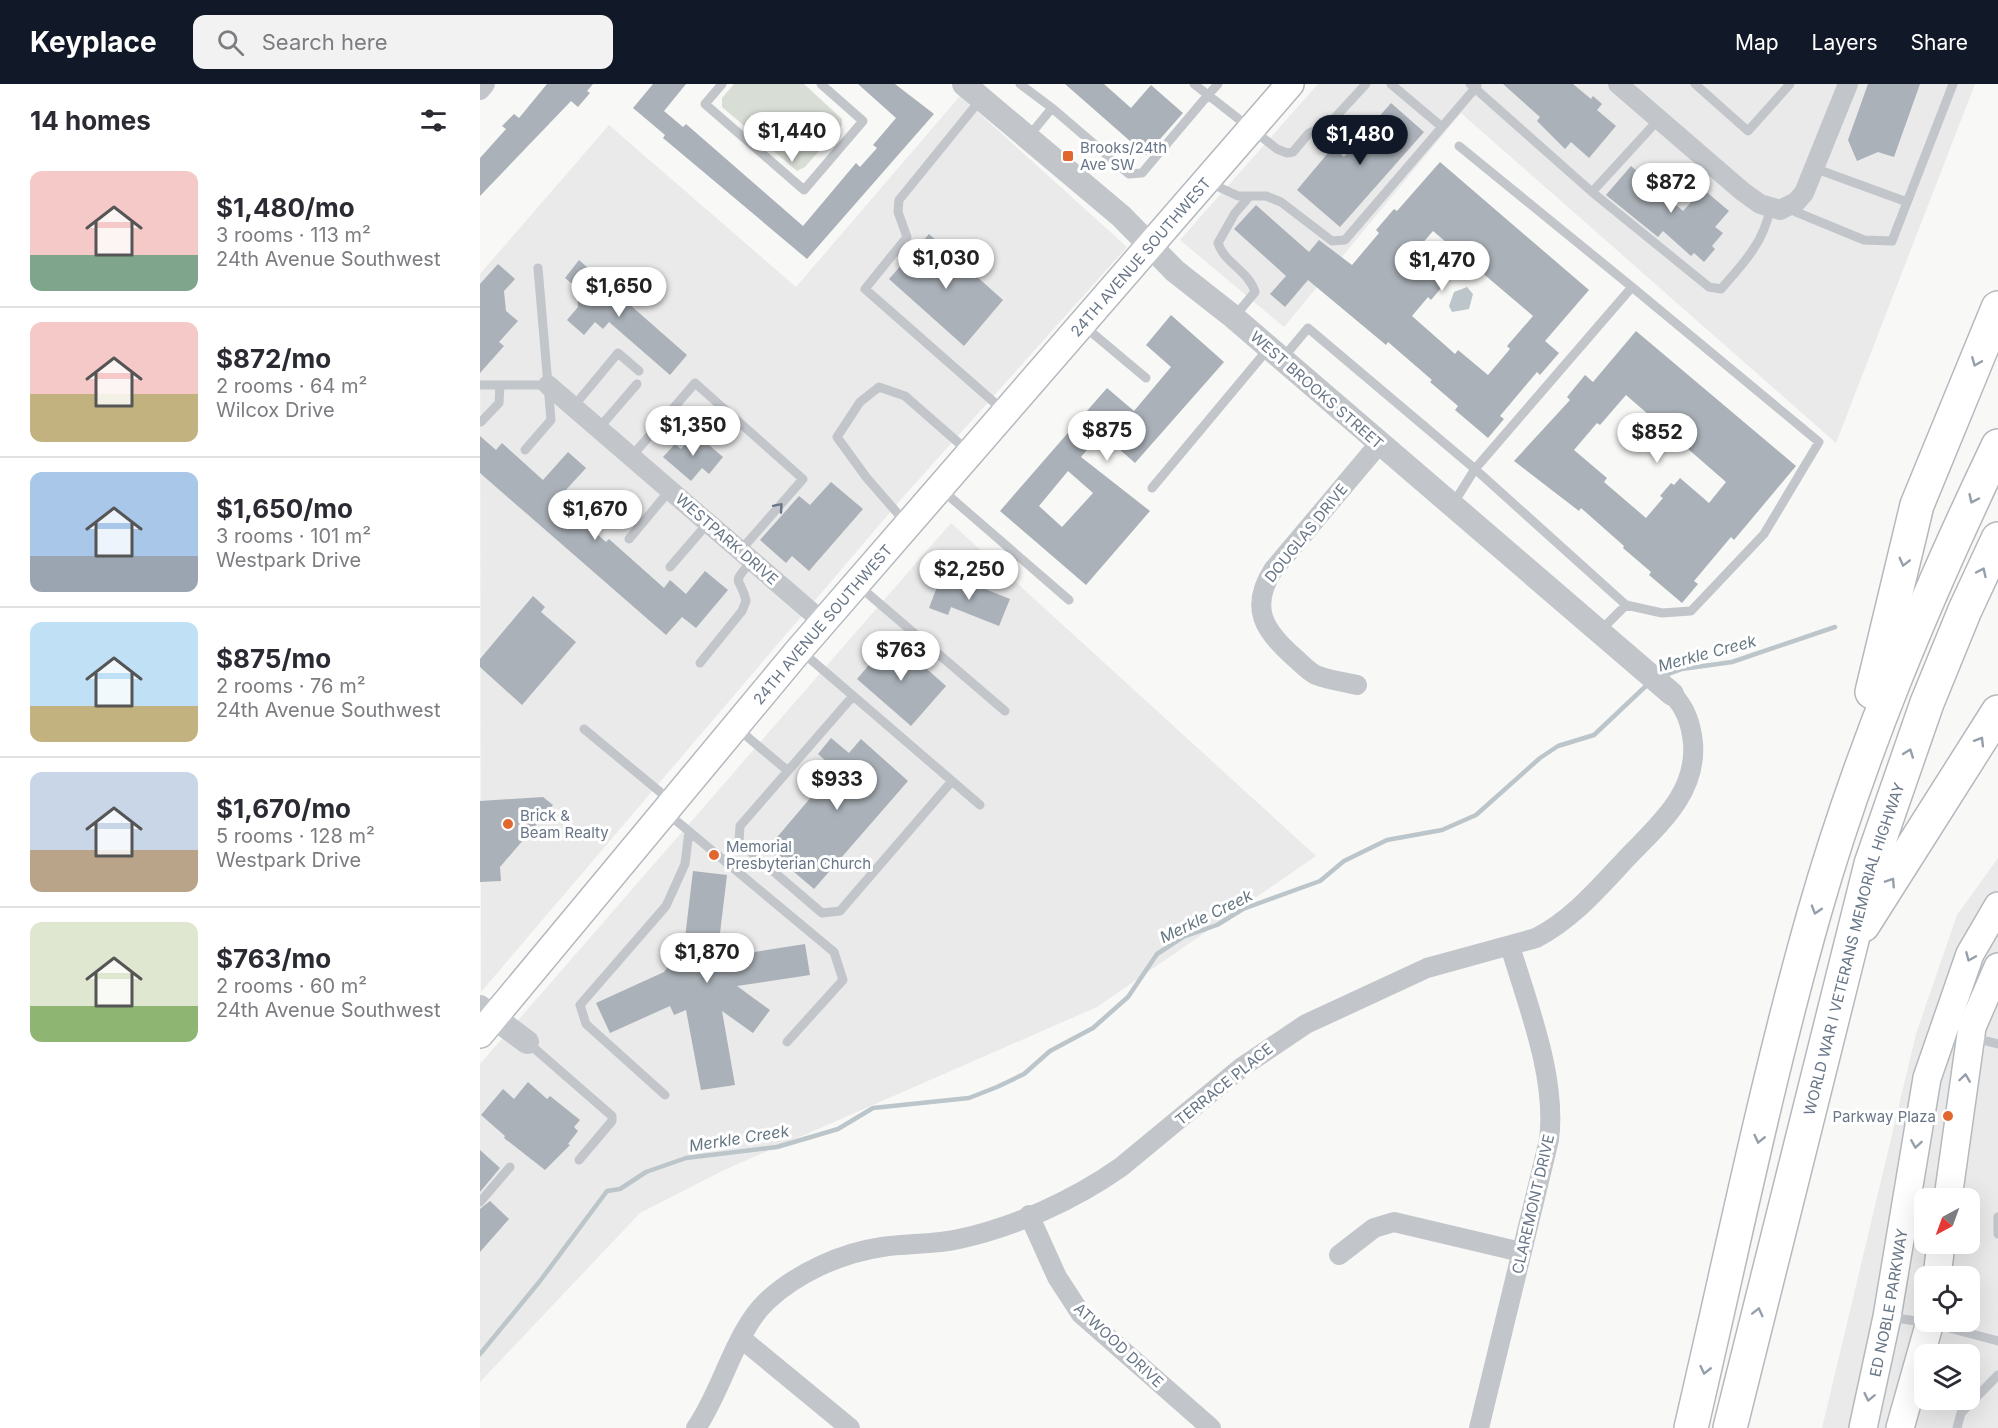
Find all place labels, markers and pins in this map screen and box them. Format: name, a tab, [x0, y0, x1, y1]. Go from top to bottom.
pin: $1,440	[743, 112, 841, 163]
pin: $1,480	[1311, 115, 1409, 166]
place label: Brooks/24th Ave SW	[1080, 138, 1167, 174]
marker: Brooks/24th Ave SW	[1061, 149, 1075, 163]
pin: $872	[1635, 163, 1707, 214]
pin: $1,030	[897, 239, 995, 290]
pin: $1,470	[1393, 241, 1491, 292]
pin: $1,650	[570, 267, 668, 318]
pin: $1,350	[644, 406, 742, 457]
pin: $875	[1071, 411, 1143, 462]
pin: $852	[1621, 413, 1693, 464]
pin: $1,670	[546, 490, 644, 541]
pin: $2,250	[920, 550, 1018, 601]
pin: $763	[865, 631, 937, 682]
pin: $933	[801, 760, 873, 811]
place label: Brick & Beam Realty	[520, 806, 609, 842]
marker: Brick & Beam Realty	[501, 817, 515, 831]
place label: Memorial Presbyterian Church	[726, 837, 871, 873]
marker: Memorial Presbyterian Church	[707, 848, 721, 862]
pin: $1,870	[658, 933, 756, 984]
place label: Parkway Plaza	[1832, 1107, 1936, 1126]
marker: Parkway Plaza	[1941, 1109, 1955, 1123]

